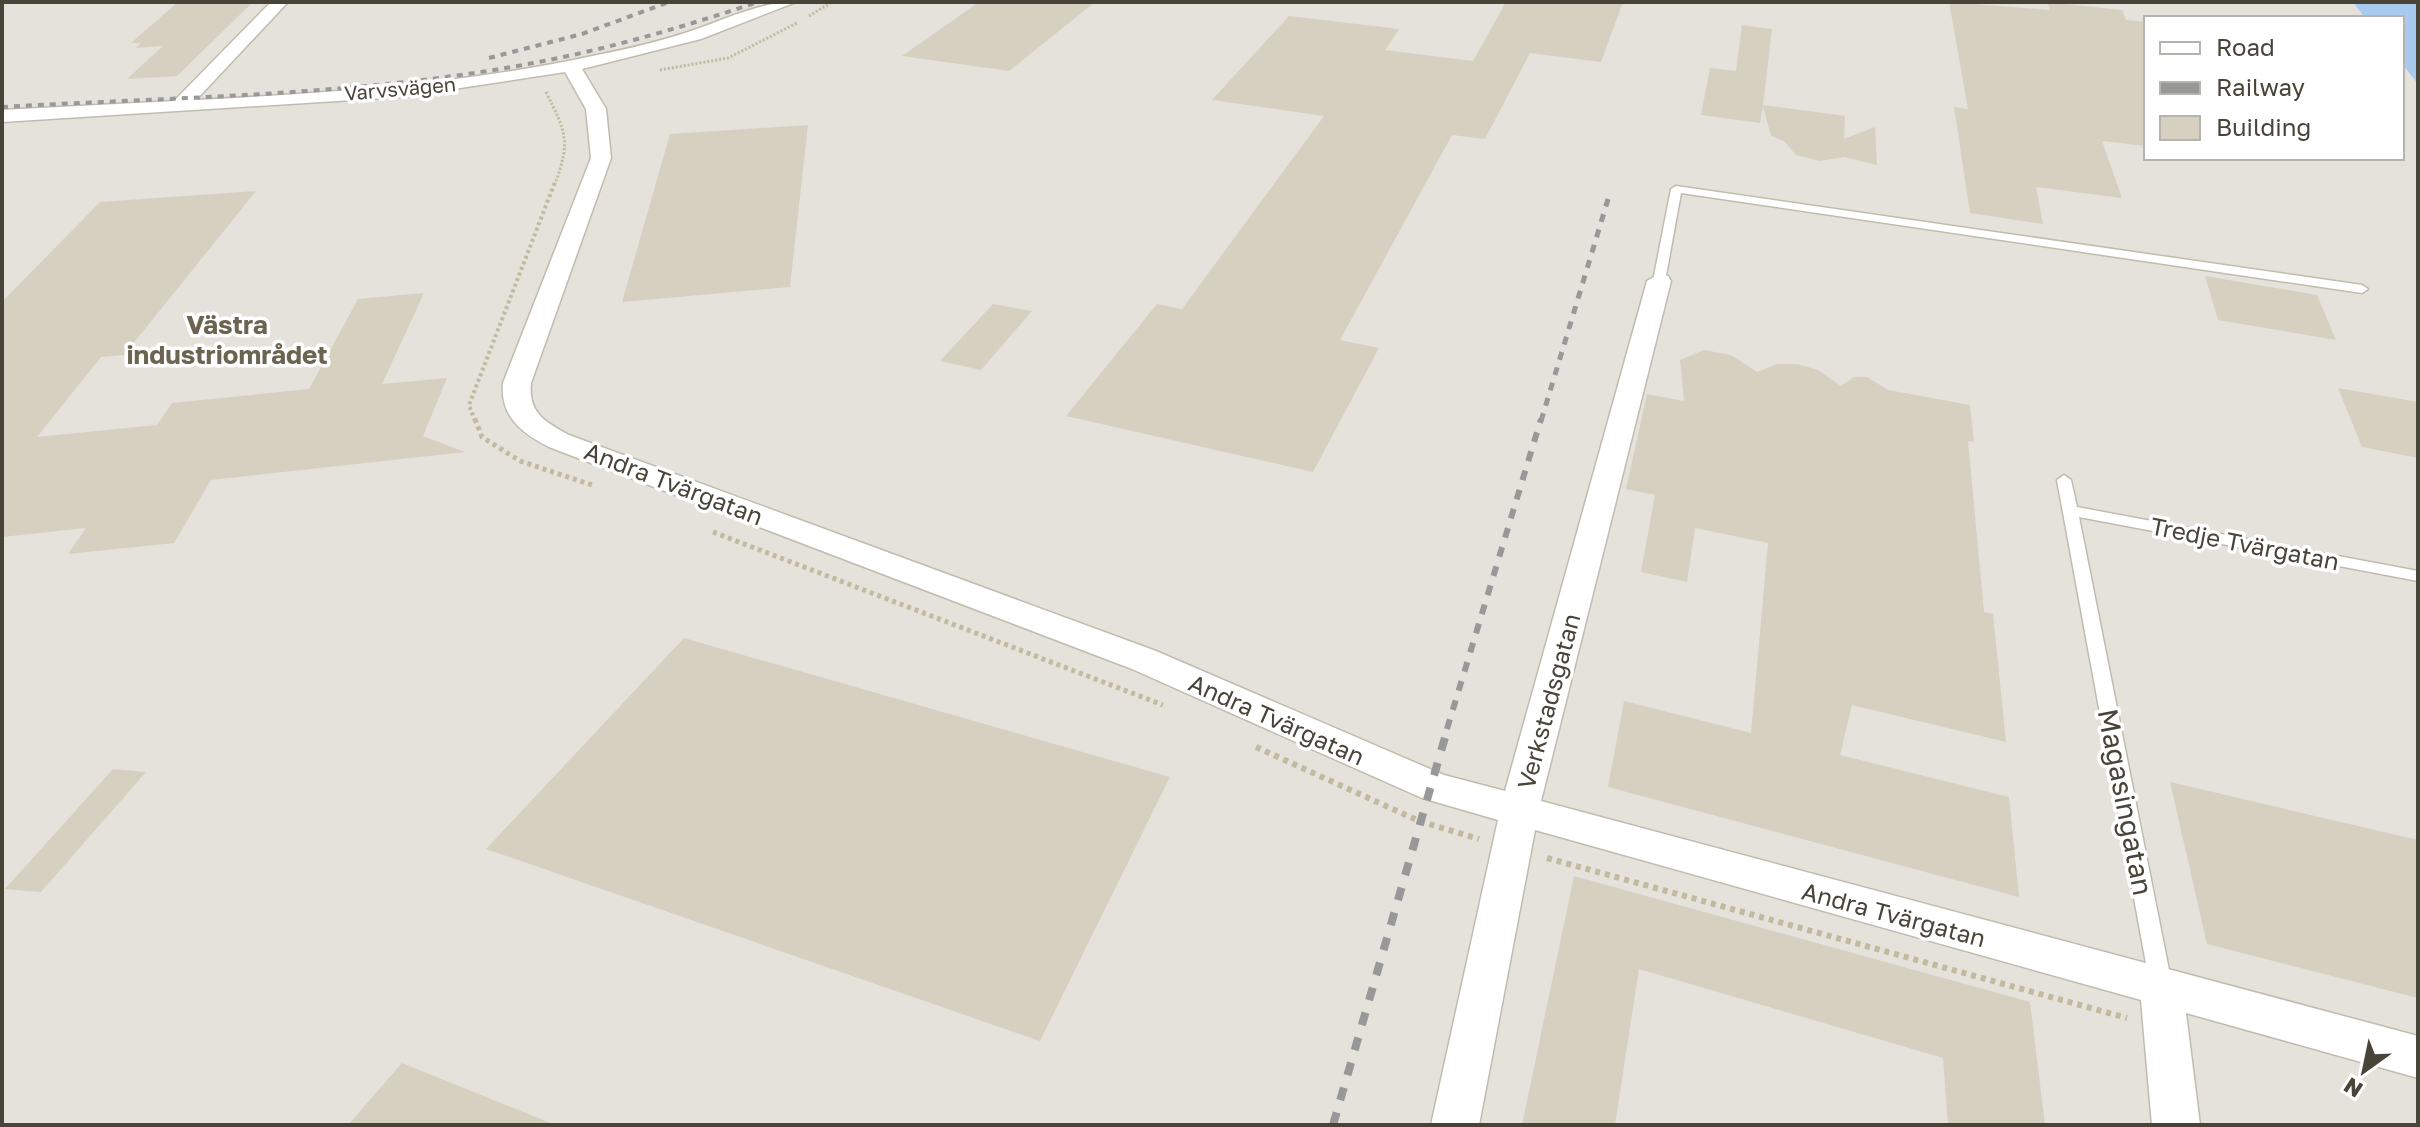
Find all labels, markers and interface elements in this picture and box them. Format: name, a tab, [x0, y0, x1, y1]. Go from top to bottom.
legend	[2144, 16, 2404, 160]
text: Road	[2216, 32, 2275, 61]
street label: Varvsvägen	[343, 71, 457, 105]
text: Railway	[2216, 72, 2305, 101]
text: Building	[2216, 112, 2311, 141]
district label: Västra industriområdet	[126, 309, 328, 370]
street label: Andra Tvärgatan	[581, 436, 767, 530]
street label: Tredje Tvärgatan	[2148, 510, 2342, 576]
street label: Verkstadsgatan	[1511, 610, 1585, 792]
street label: Andra Tvärgatan	[1185, 667, 1369, 771]
street label: Magasingatan	[2092, 706, 2160, 898]
street label: Andra Tvärgatan	[1799, 876, 1989, 952]
north arrow	[2324, 1031, 2404, 1111]
text: N	[2338, 1072, 2367, 1104]

